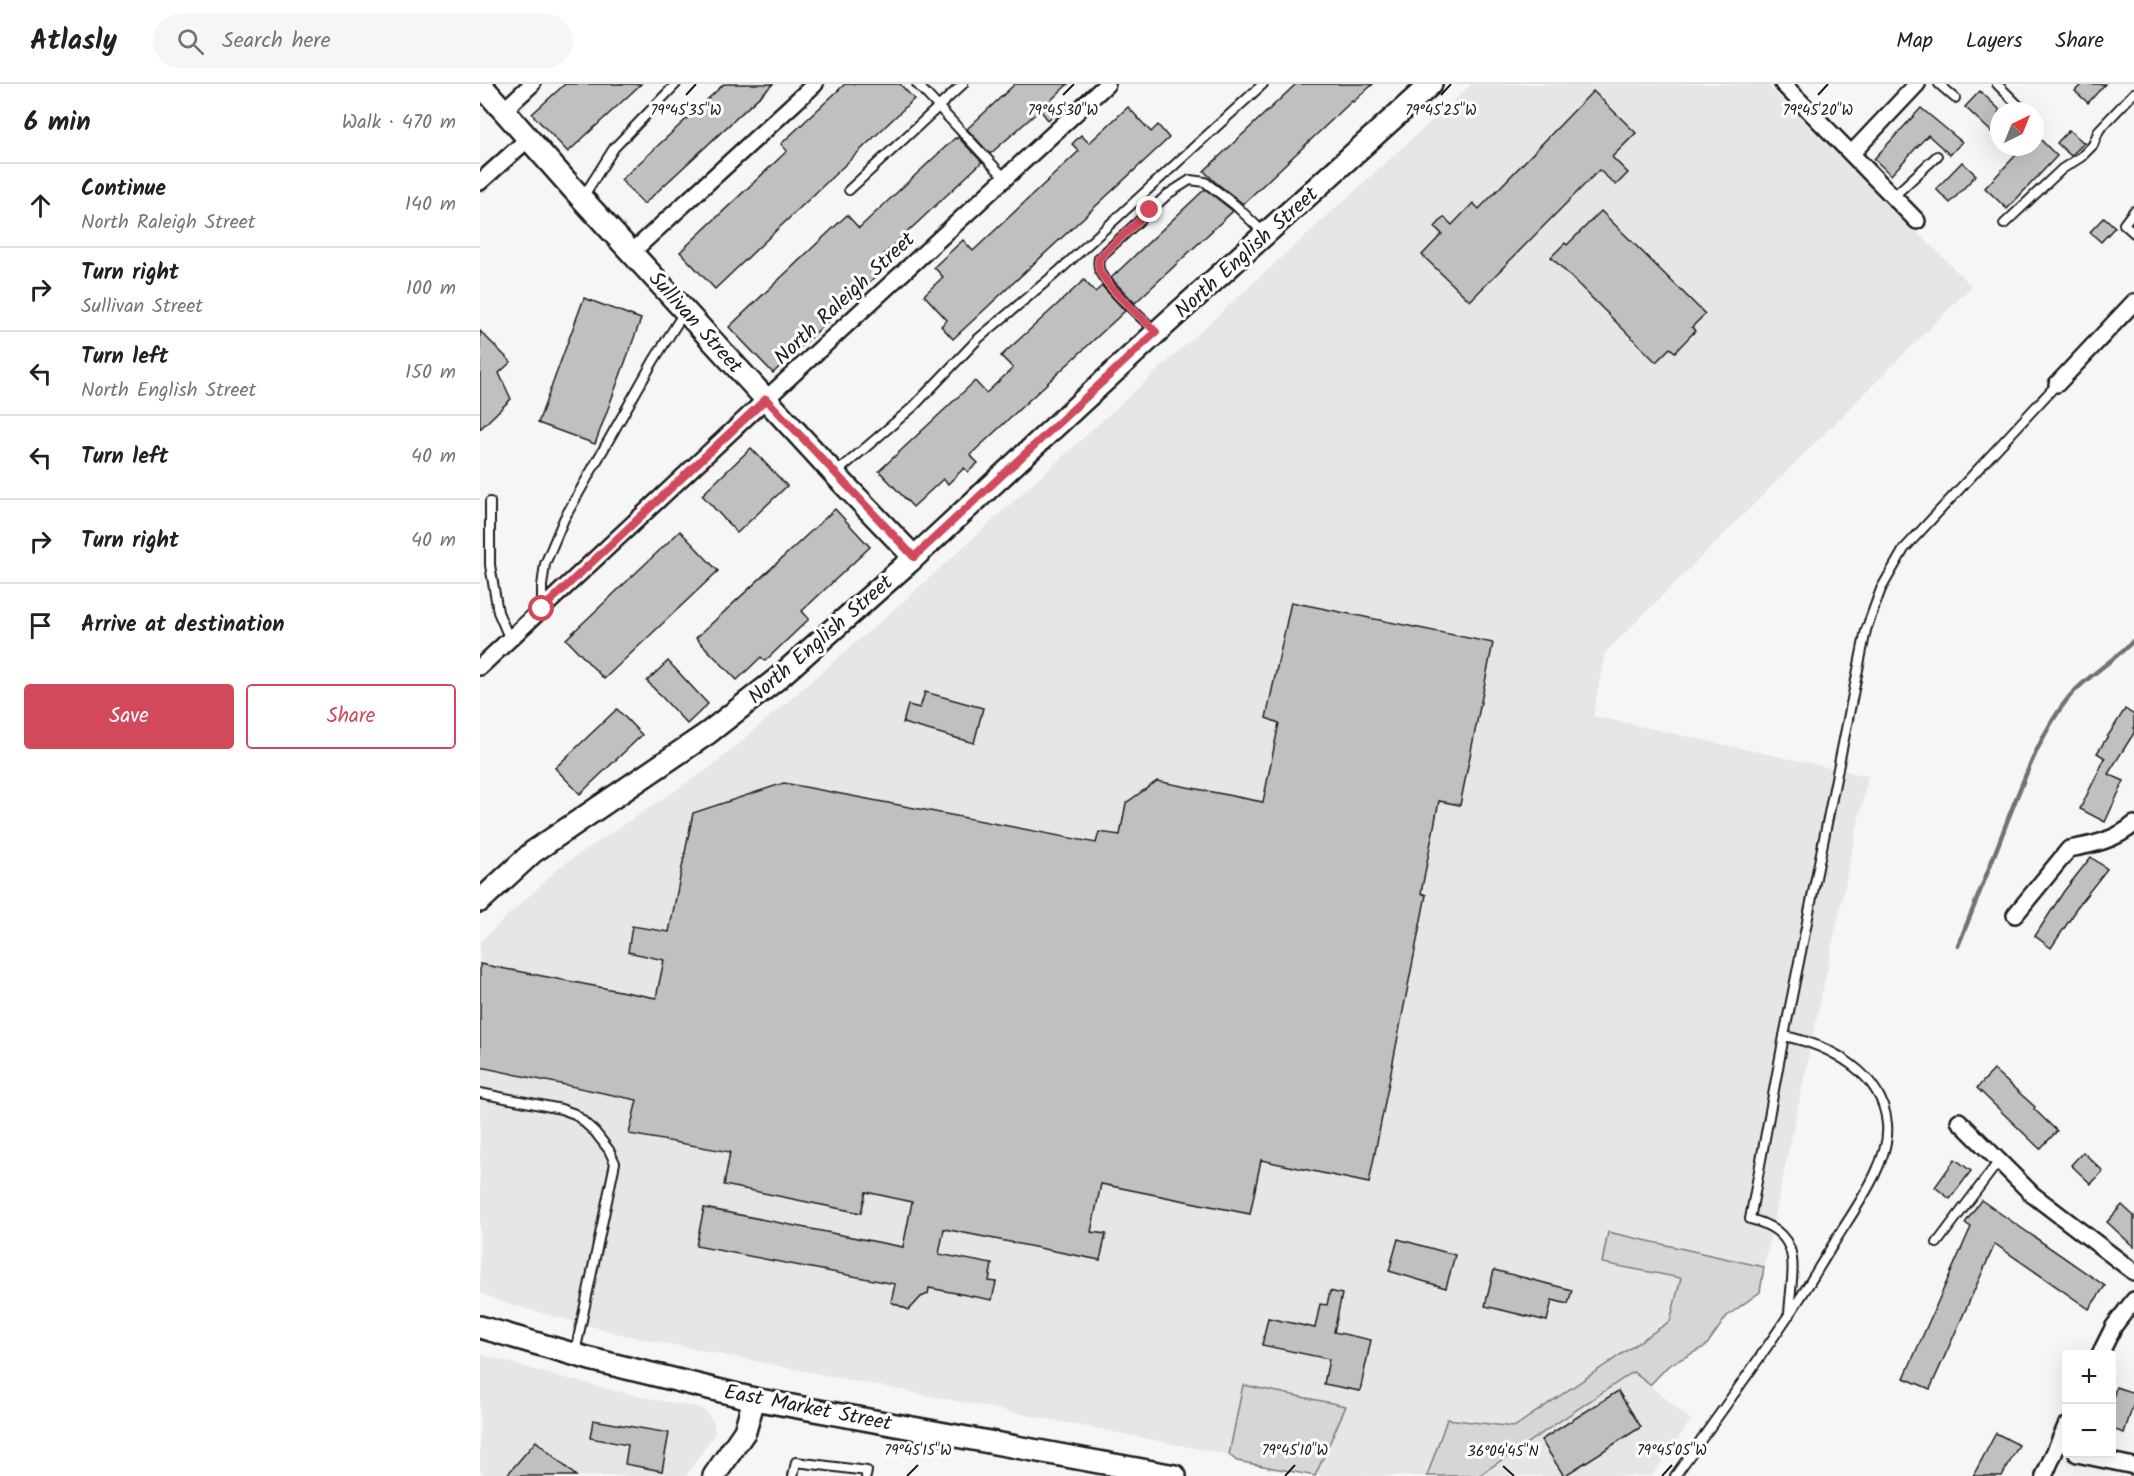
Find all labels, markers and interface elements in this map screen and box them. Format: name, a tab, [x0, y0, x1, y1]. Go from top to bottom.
search box	[153, 14, 573, 68]
text: Atlasly	[30, 19, 117, 64]
text: Search here	[222, 24, 331, 59]
icon: search	[174, 25, 207, 58]
text: Map	[1896, 25, 1933, 58]
text: Layers	[1966, 25, 2022, 58]
text: Share	[2055, 25, 2104, 58]
text: 79°45'35"W	[650, 99, 722, 123]
text: 79°45'30"W	[1028, 99, 1099, 123]
text: 79°45'25"W	[1405, 99, 1477, 123]
text: 79°45'20"W	[1783, 99, 1854, 123]
text: 6 min	[24, 102, 91, 144]
north arrow	[1990, 102, 2044, 156]
text: Walk · 470 m	[342, 107, 456, 139]
text: Continue	[81, 172, 166, 207]
street label: North English Street	[1168, 179, 1327, 327]
icon: ahead	[24, 189, 57, 222]
text: 140 m	[405, 189, 456, 221]
route end	[1136, 196, 1162, 222]
text: North Raleigh Street	[81, 207, 255, 239]
street label: North Raleigh Street	[767, 224, 924, 374]
text: Turn right	[81, 256, 179, 291]
street label: Sullivan Street	[640, 264, 751, 382]
icon: right	[24, 273, 57, 306]
text: 100 m	[406, 273, 456, 305]
text: Sullivan Street	[81, 291, 203, 323]
text: Turn left	[81, 340, 168, 375]
icon: left	[24, 357, 57, 390]
text: 150 m	[405, 357, 456, 389]
text: North English Street	[81, 375, 256, 407]
text: Turn left	[81, 440, 168, 475]
icon: left	[24, 441, 57, 474]
text: 40 m	[411, 441, 456, 473]
text: Turn right	[81, 524, 179, 559]
icon: right	[24, 525, 57, 558]
text: 40 m	[411, 525, 456, 557]
street label: North English Street	[741, 567, 902, 713]
route start	[528, 595, 554, 621]
text: Arrive at destination	[81, 608, 284, 643]
icon: arrive	[24, 609, 57, 642]
button: Save	[24, 684, 234, 749]
button: Share	[246, 684, 456, 749]
map controls	[2062, 1350, 2116, 1458]
button: +	[2062, 1350, 2116, 1404]
street label: East Market Street	[721, 1376, 895, 1441]
button: −	[2062, 1404, 2116, 1458]
text: 79°45'15"W	[884, 1439, 952, 1463]
text: 79°45'10"W	[1262, 1439, 1329, 1463]
text: 79°45'05"W	[1637, 1439, 1707, 1463]
text: 36°04'45"N	[1467, 1440, 1539, 1464]

